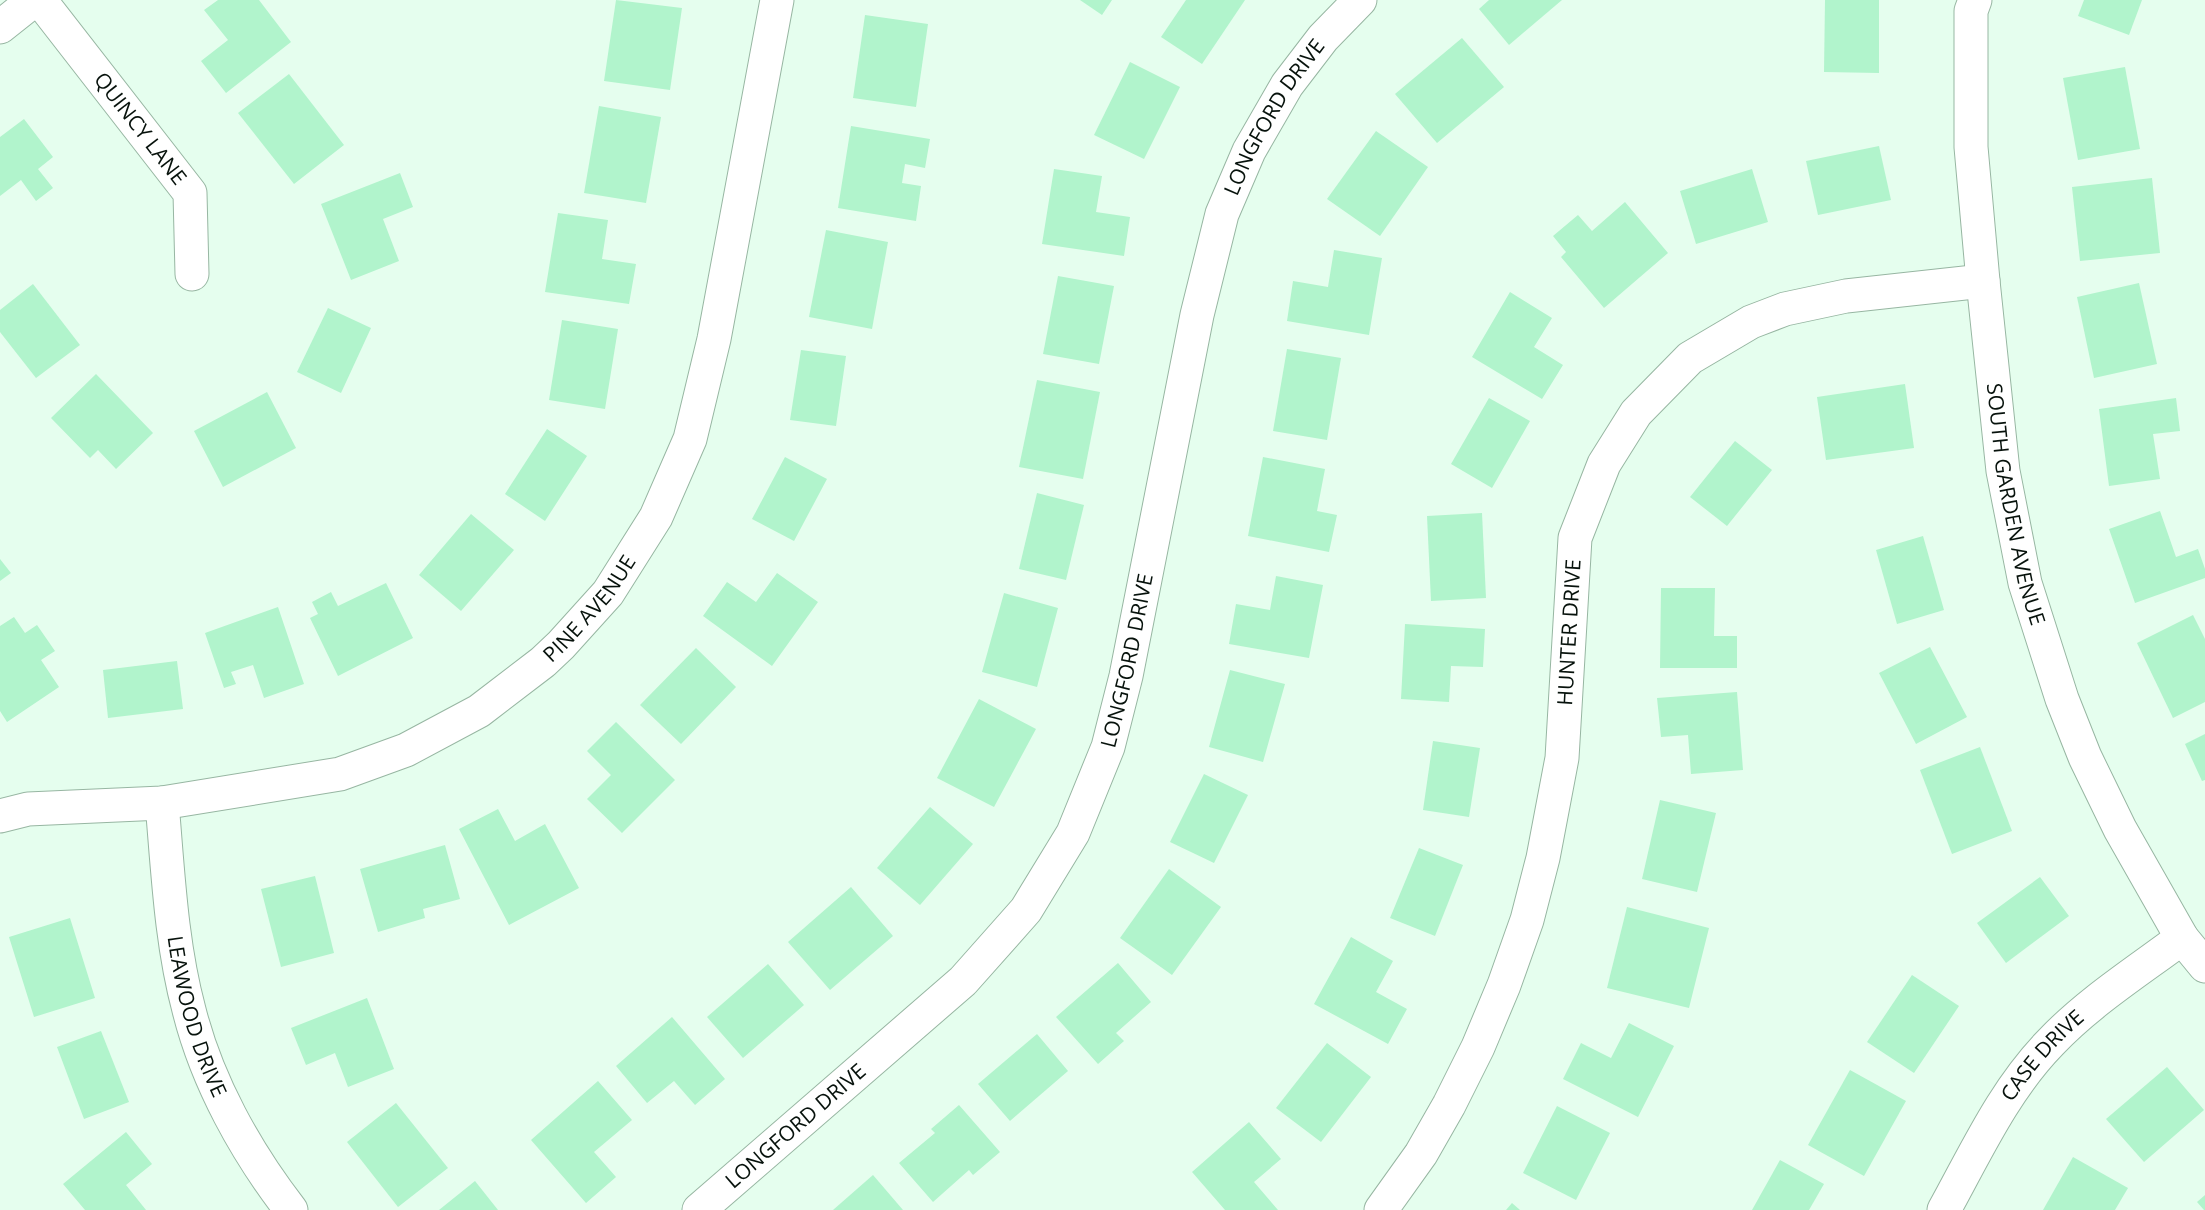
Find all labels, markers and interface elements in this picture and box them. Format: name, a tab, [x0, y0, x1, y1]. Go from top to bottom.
street label: LONGFORD DRIVE	[1217, 33, 1330, 199]
street label: QUINCY LANE	[88, 66, 193, 190]
street label: SOUTH GARDEN AVENUE	[1981, 382, 2052, 628]
street label: PINE AVENUE	[536, 549, 641, 668]
street label: HUNTER DRIVE	[1550, 558, 1587, 706]
street label: LONGFORD DRIVE	[1093, 571, 1159, 750]
street label: LEAWOOD DRIVE	[162, 934, 234, 1101]
street label: CASE DRIVE	[1994, 1003, 2089, 1106]
street label: LONGFORD DRIVE	[719, 1057, 871, 1194]

